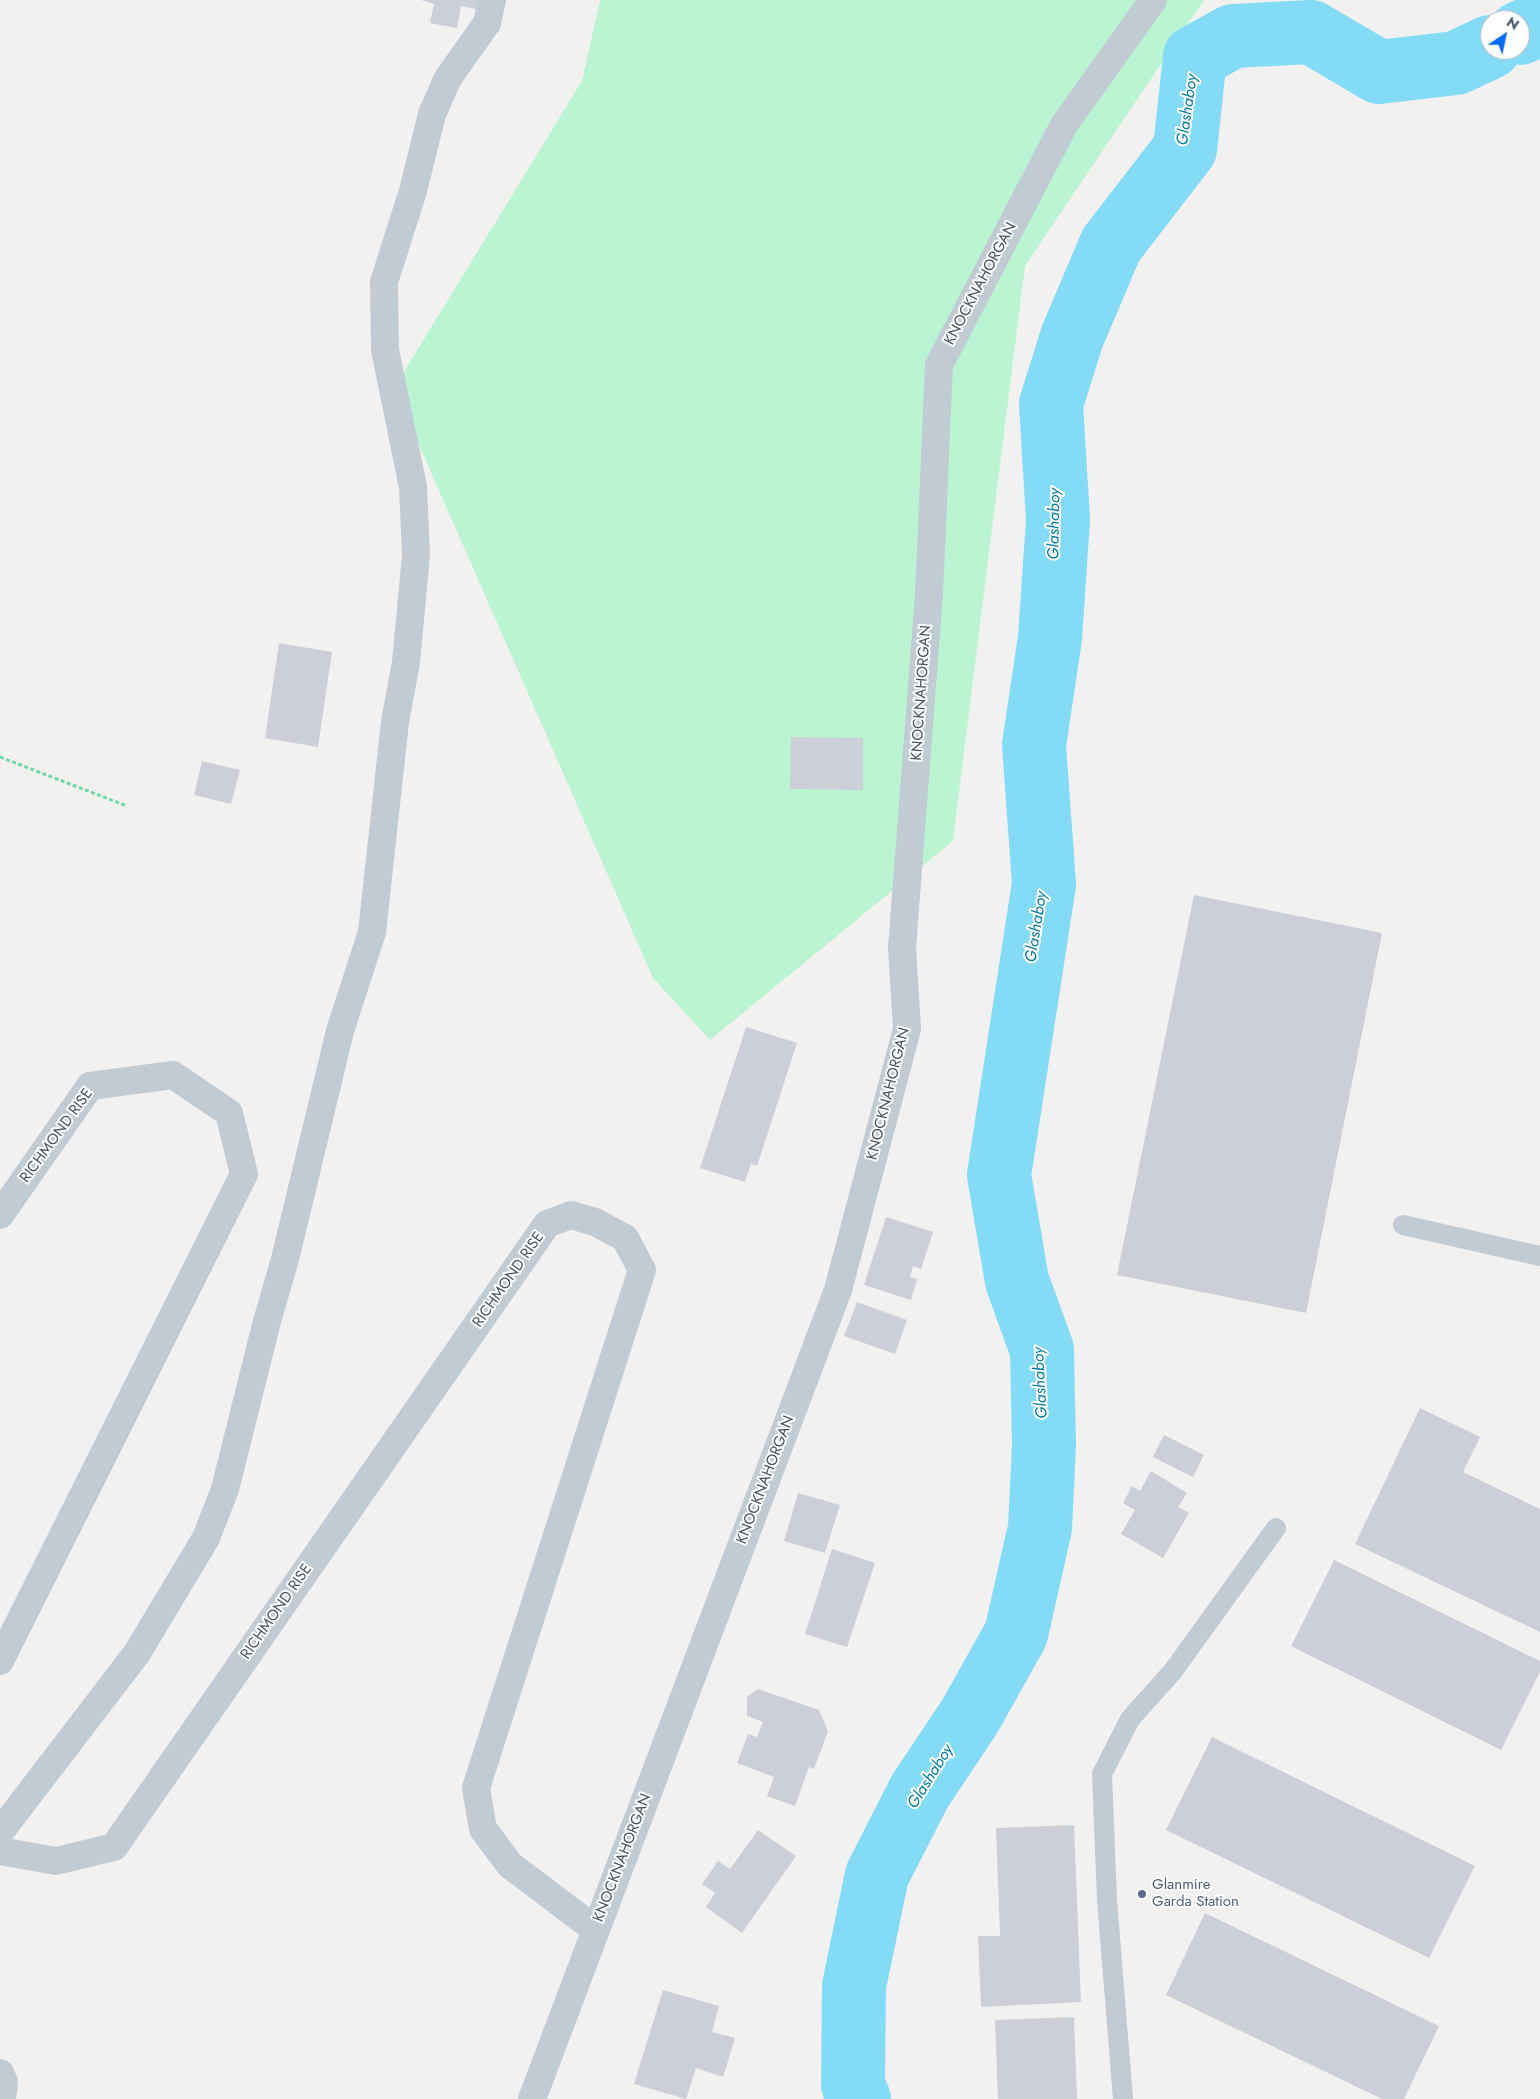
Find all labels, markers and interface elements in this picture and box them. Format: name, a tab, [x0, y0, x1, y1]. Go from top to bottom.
north arrow	[1480, 10, 1530, 60]
text: N	[1503, 12, 1523, 35]
water label: Glashaboy	[1174, 73, 1202, 147]
street label: KNOCKNAHORGAN	[941, 220, 1021, 348]
water label: Glashaboy	[1045, 488, 1065, 560]
street label: KNOCKNAHORGAN	[908, 625, 936, 761]
water label: Glashaboy	[1022, 890, 1052, 964]
street label: KNOCKNAHORGAN	[864, 1026, 914, 1162]
street label: RICHMOND RISE	[17, 1085, 97, 1187]
street label: RICHMOND RISE	[470, 1229, 548, 1331]
water label: Glashaboy	[1030, 1347, 1052, 1419]
street label: KNOCKNAHORGAN	[733, 1413, 799, 1547]
street label: RICHMOND RISE	[238, 1561, 316, 1663]
water label: Glashaboy	[904, 1742, 958, 1812]
street label: KNOCKNAHORGAN	[590, 1791, 656, 1925]
place label: Glanmire Garda Station	[1152, 1876, 1239, 1911]
marker: Glanmire Garda Station	[1136, 1888, 1148, 1900]

